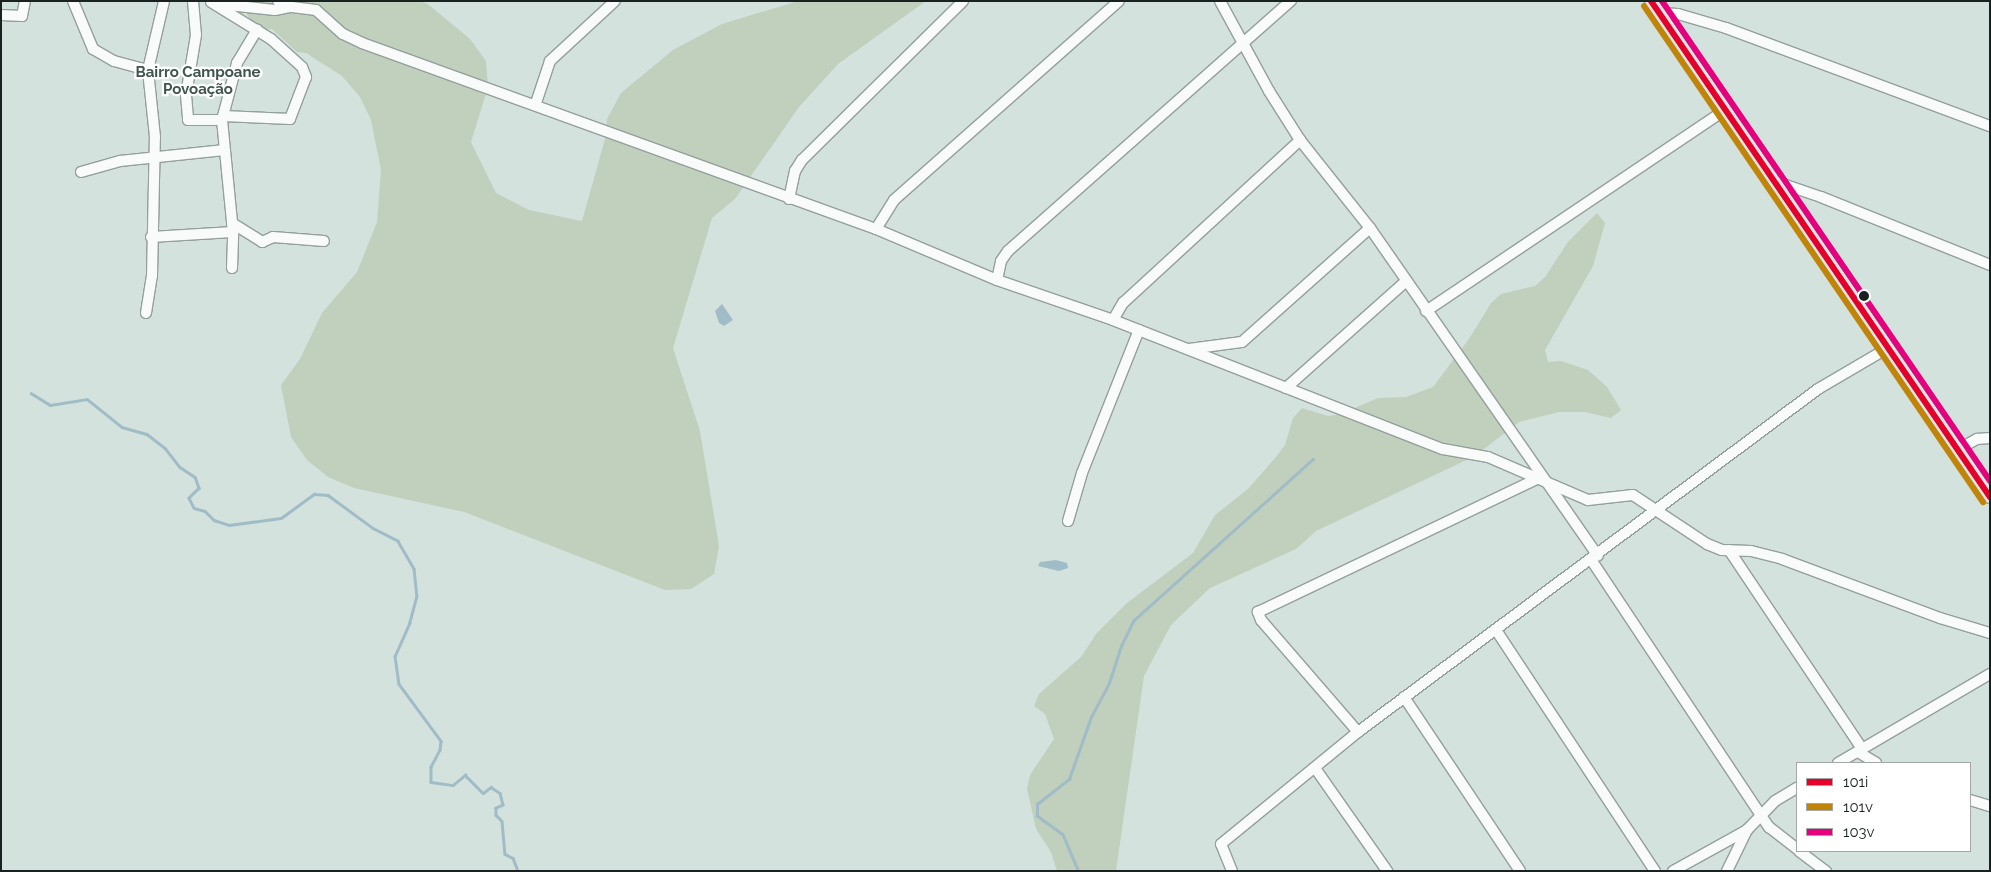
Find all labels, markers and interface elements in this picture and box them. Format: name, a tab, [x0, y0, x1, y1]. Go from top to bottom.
district label: Bairro Campoane Povoação	[136, 63, 260, 98]
unlabelled marker	[1859, 291, 1869, 301]
legend	[1796, 762, 1971, 852]
text: 101i	[1843, 773, 1868, 791]
text: 101v	[1843, 798, 1873, 816]
text: 103v	[1843, 823, 1875, 841]

